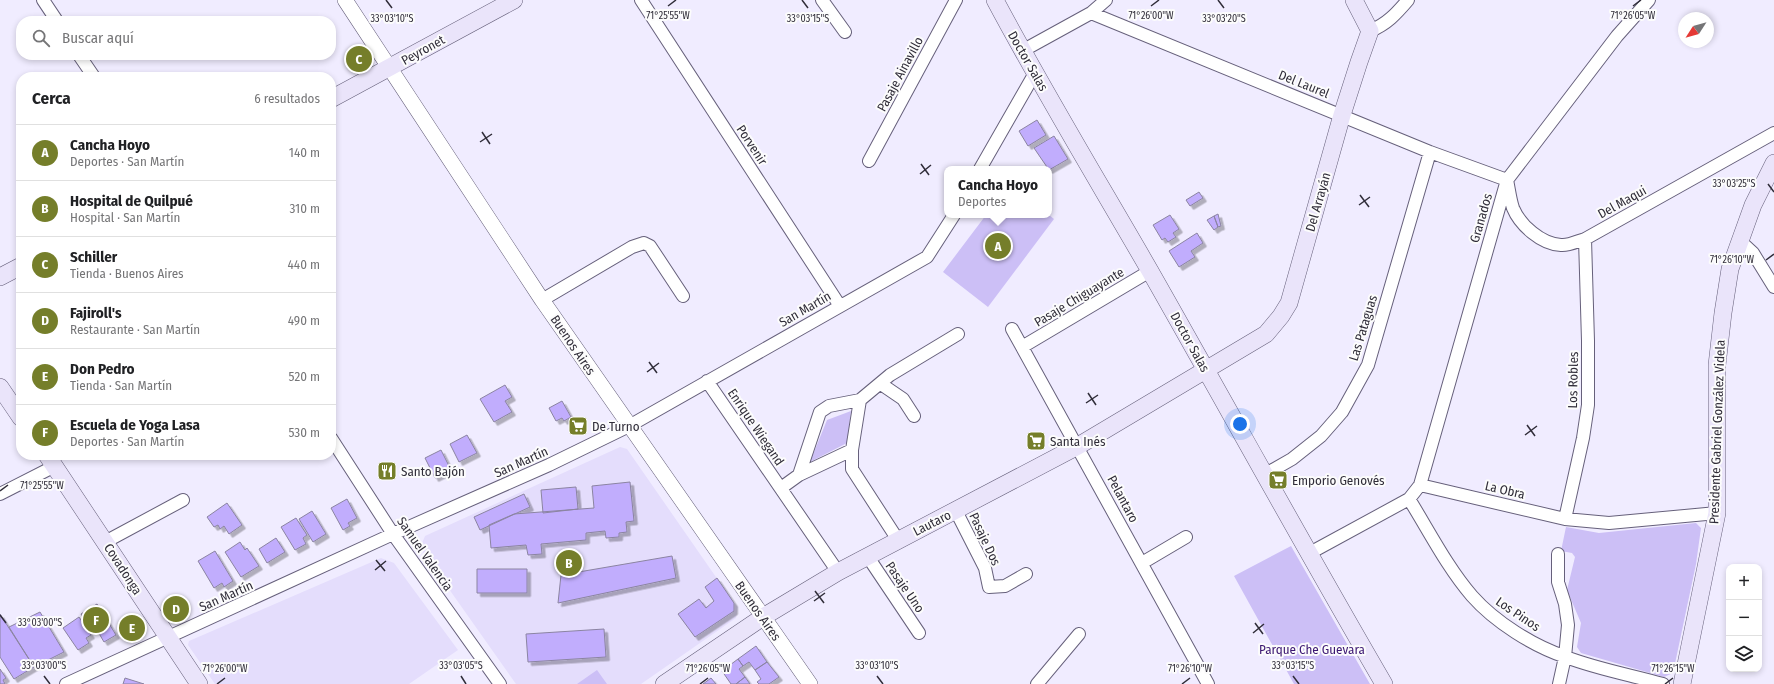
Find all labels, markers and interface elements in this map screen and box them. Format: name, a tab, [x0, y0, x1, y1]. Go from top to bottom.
text: 71°25'55"W	[646, 10, 690, 22]
text: 71°26'00"W	[1128, 10, 1174, 22]
text: 71°26'05"W	[1611, 10, 1656, 22]
north arrow	[1678, 12, 1714, 48]
text: 33°03'10"S	[370, 13, 414, 25]
text: 33°03'15"S	[787, 13, 829, 25]
text: 33°03'20"S	[1202, 13, 1246, 25]
search box	[16, 16, 336, 60]
icon: search	[30, 27, 52, 49]
text: Buscar aquí	[62, 29, 134, 47]
street label: Doctor Salas	[1005, 29, 1051, 94]
street label: Peyronet	[399, 32, 448, 68]
street label: Pasaje Ainavillo	[874, 34, 926, 114]
pin: C	[346, 44, 372, 74]
street label: Del Laurel	[1276, 67, 1332, 101]
text: Cerca	[32, 88, 71, 109]
text: 6 resultados	[254, 91, 320, 106]
street label: Porvenir	[734, 122, 771, 168]
text: Cancha Hoyo	[70, 136, 150, 154]
text: A	[41, 145, 49, 160]
text: 140 m	[289, 145, 320, 160]
text: Deportes · San Martín	[70, 154, 184, 169]
popup	[944, 166, 1052, 218]
street label: Del Arrayán	[1302, 171, 1334, 233]
text: Cancha Hoyo	[958, 176, 1038, 194]
text: 33°03'25"S	[1713, 178, 1755, 190]
street label: Del Maqui	[1595, 183, 1649, 221]
street label: Granados	[1467, 191, 1495, 244]
text: Hospital de Quilpué	[70, 192, 193, 210]
text: Deportes	[958, 194, 1006, 209]
text: B	[41, 201, 49, 216]
text: 310 m	[290, 201, 320, 216]
text: Hospital · San Martín	[70, 210, 180, 225]
pin: A	[985, 231, 1011, 261]
text: Schiller	[70, 248, 117, 266]
text: 71°26'10"W	[1710, 254, 1754, 266]
text: C	[42, 257, 48, 272]
text: 440 m	[288, 257, 320, 272]
street label: Pasaje Chiguayante	[1032, 264, 1126, 330]
text: Tienda · Buenos Aires	[70, 266, 184, 281]
street label: San Martín	[776, 288, 834, 330]
street label: Las Pataguas	[1346, 293, 1380, 363]
text: Fajiroll's	[70, 304, 122, 322]
street label: Doctor Salas	[1167, 309, 1213, 375]
street label: Buenos Aires	[548, 312, 599, 378]
text: D	[41, 313, 49, 328]
text: 490 m	[288, 313, 320, 328]
text: Restaurante · San Martín	[70, 322, 200, 337]
street label: Presidente Gabriel González Videla	[1706, 340, 1728, 524]
street label: Los Robles	[1565, 351, 1581, 409]
text: Don Pedro	[70, 360, 135, 378]
text: E	[42, 369, 48, 384]
text: 520 m	[289, 369, 320, 384]
text: Tienda · San Martín	[70, 378, 172, 393]
street label: Enrique Wiegand	[725, 386, 787, 468]
your location	[1230, 414, 1250, 434]
supermarket icon: De Turno	[567, 415, 589, 437]
text: Escuela de Yoga Lasa	[70, 416, 200, 434]
place label: De Turno	[592, 419, 640, 434]
text: F	[42, 425, 48, 440]
text: 530 m	[288, 425, 320, 440]
supermarket icon: Santa Inés	[1025, 430, 1047, 452]
text: Deportes · San Martín	[70, 434, 184, 449]
place label: Santa Inés	[1050, 434, 1106, 449]
street label: San Martín	[492, 444, 550, 480]
restaurant icon: Santo Bajón	[376, 460, 398, 482]
place label: Santo Bajón	[401, 464, 465, 479]
supermarket icon: Emporio Genovés	[1267, 469, 1289, 491]
street label: Pelantaro	[1104, 473, 1142, 525]
place label: Emporio Genovés	[1292, 473, 1385, 488]
street label: La Obra	[1483, 478, 1527, 502]
text: 71°25'55"W	[20, 480, 64, 492]
street label: Lautaro	[911, 507, 954, 539]
street label: Pasaje Dos	[966, 510, 1004, 568]
street label: Samuel Valencia	[394, 514, 456, 594]
street label: Covadonga	[101, 541, 145, 597]
pin: B	[556, 548, 582, 578]
street label: Pasaje Uno	[883, 559, 928, 615]
map controls	[1726, 564, 1762, 672]
button: +	[1726, 564, 1762, 600]
street label: San Martín	[197, 578, 255, 614]
street label: Buenos Aires	[732, 578, 784, 644]
pin: D	[163, 594, 189, 624]
street label: Los Pinos	[1493, 594, 1543, 635]
button: −	[1726, 600, 1762, 636]
pin: F	[83, 605, 109, 635]
pin: E	[119, 613, 145, 643]
text: 33°03'00"S	[18, 617, 62, 629]
button: layers	[1726, 636, 1762, 672]
park label: Parque Che Guevara	[1259, 642, 1365, 657]
text: 33°03'00"S	[22, 660, 66, 672]
text: 33°03'05"S	[439, 660, 483, 672]
text: 33°03'10"S	[855, 660, 899, 672]
text: 33°03'15"S	[1272, 660, 1314, 672]
text: 71°26'00"W	[202, 663, 248, 675]
text: 71°26'05"W	[686, 663, 731, 675]
text: 71°26'10"W	[1168, 663, 1212, 675]
text: 71°26'15"W	[1651, 663, 1695, 675]

